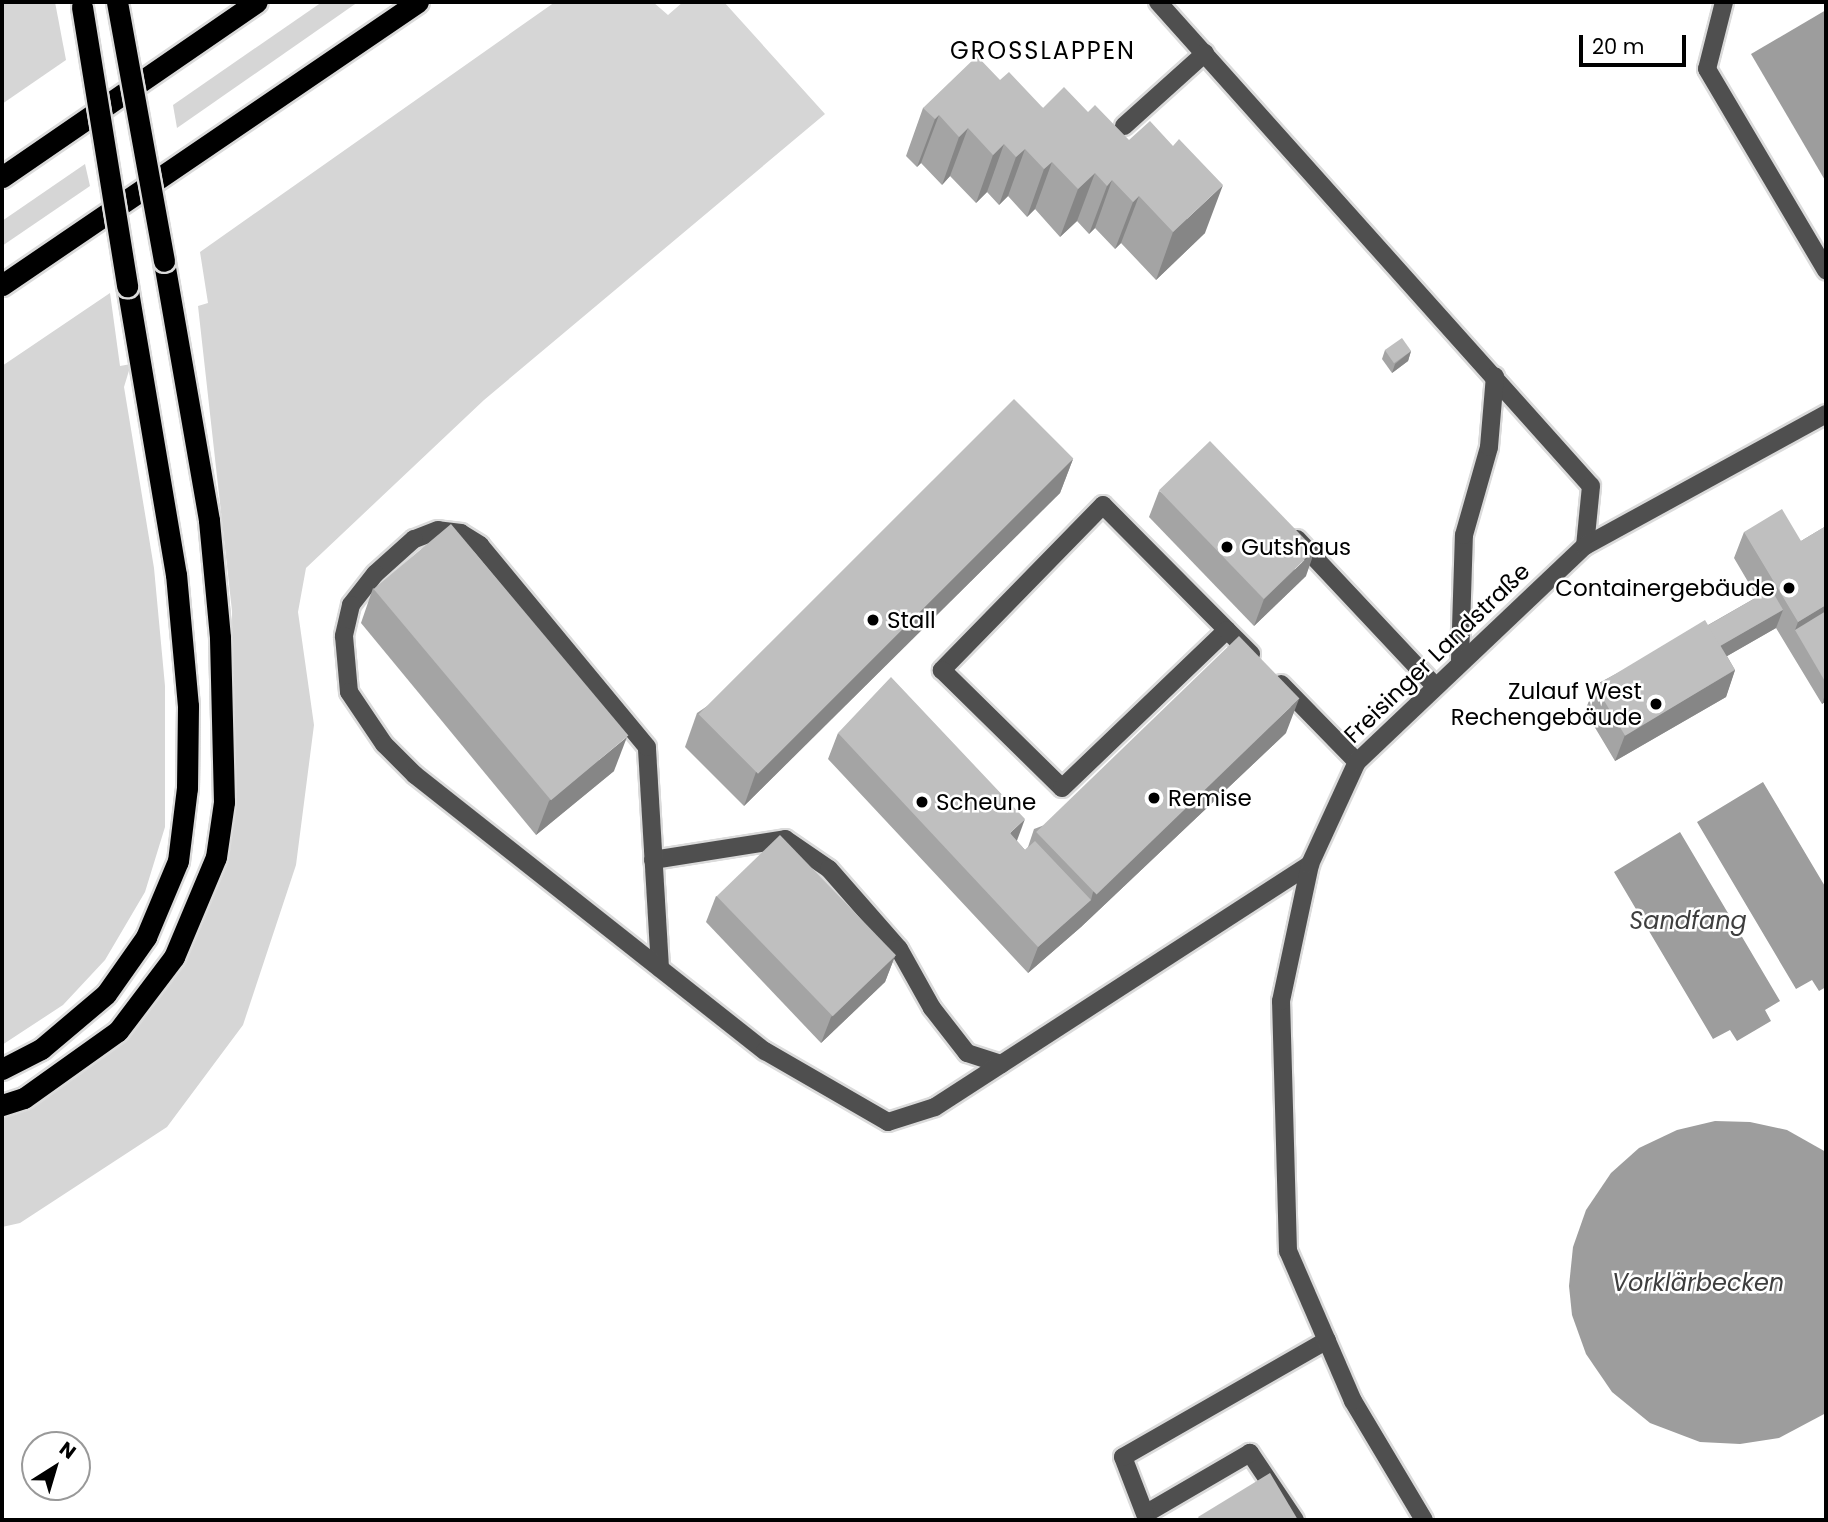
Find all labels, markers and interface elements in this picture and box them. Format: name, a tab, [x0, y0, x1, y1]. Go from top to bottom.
scale bar	[1583, 21, 1690, 65]
text: 20 m	[1592, 32, 1645, 61]
district label: GROSSLAPPEN	[951, 37, 1135, 65]
place label: Gutshaus	[1241, 533, 1351, 561]
marker: Gutshaus	[1219, 539, 1235, 555]
street label: Freisinger Landstraße	[1339, 557, 1535, 749]
place label: Containergebäude	[1555, 574, 1775, 602]
marker: Containergebäude	[1781, 580, 1797, 596]
place label: Stall	[887, 606, 936, 634]
marker: Stall	[865, 612, 881, 628]
place label: Zulauf West Rechengebäude	[1451, 677, 1642, 731]
marker: Zulauf West Rechengebäude	[1648, 696, 1664, 712]
place label: Remise	[1168, 784, 1252, 812]
place label: Scheune	[936, 788, 1036, 816]
marker: Remise	[1146, 790, 1162, 806]
marker: Scheune	[914, 794, 930, 810]
water label: Sandfang	[1629, 907, 1747, 935]
water label: Vorklärbecken	[1612, 1269, 1784, 1297]
north arrow	[21, 1431, 91, 1501]
text: N	[54, 1435, 82, 1466]

